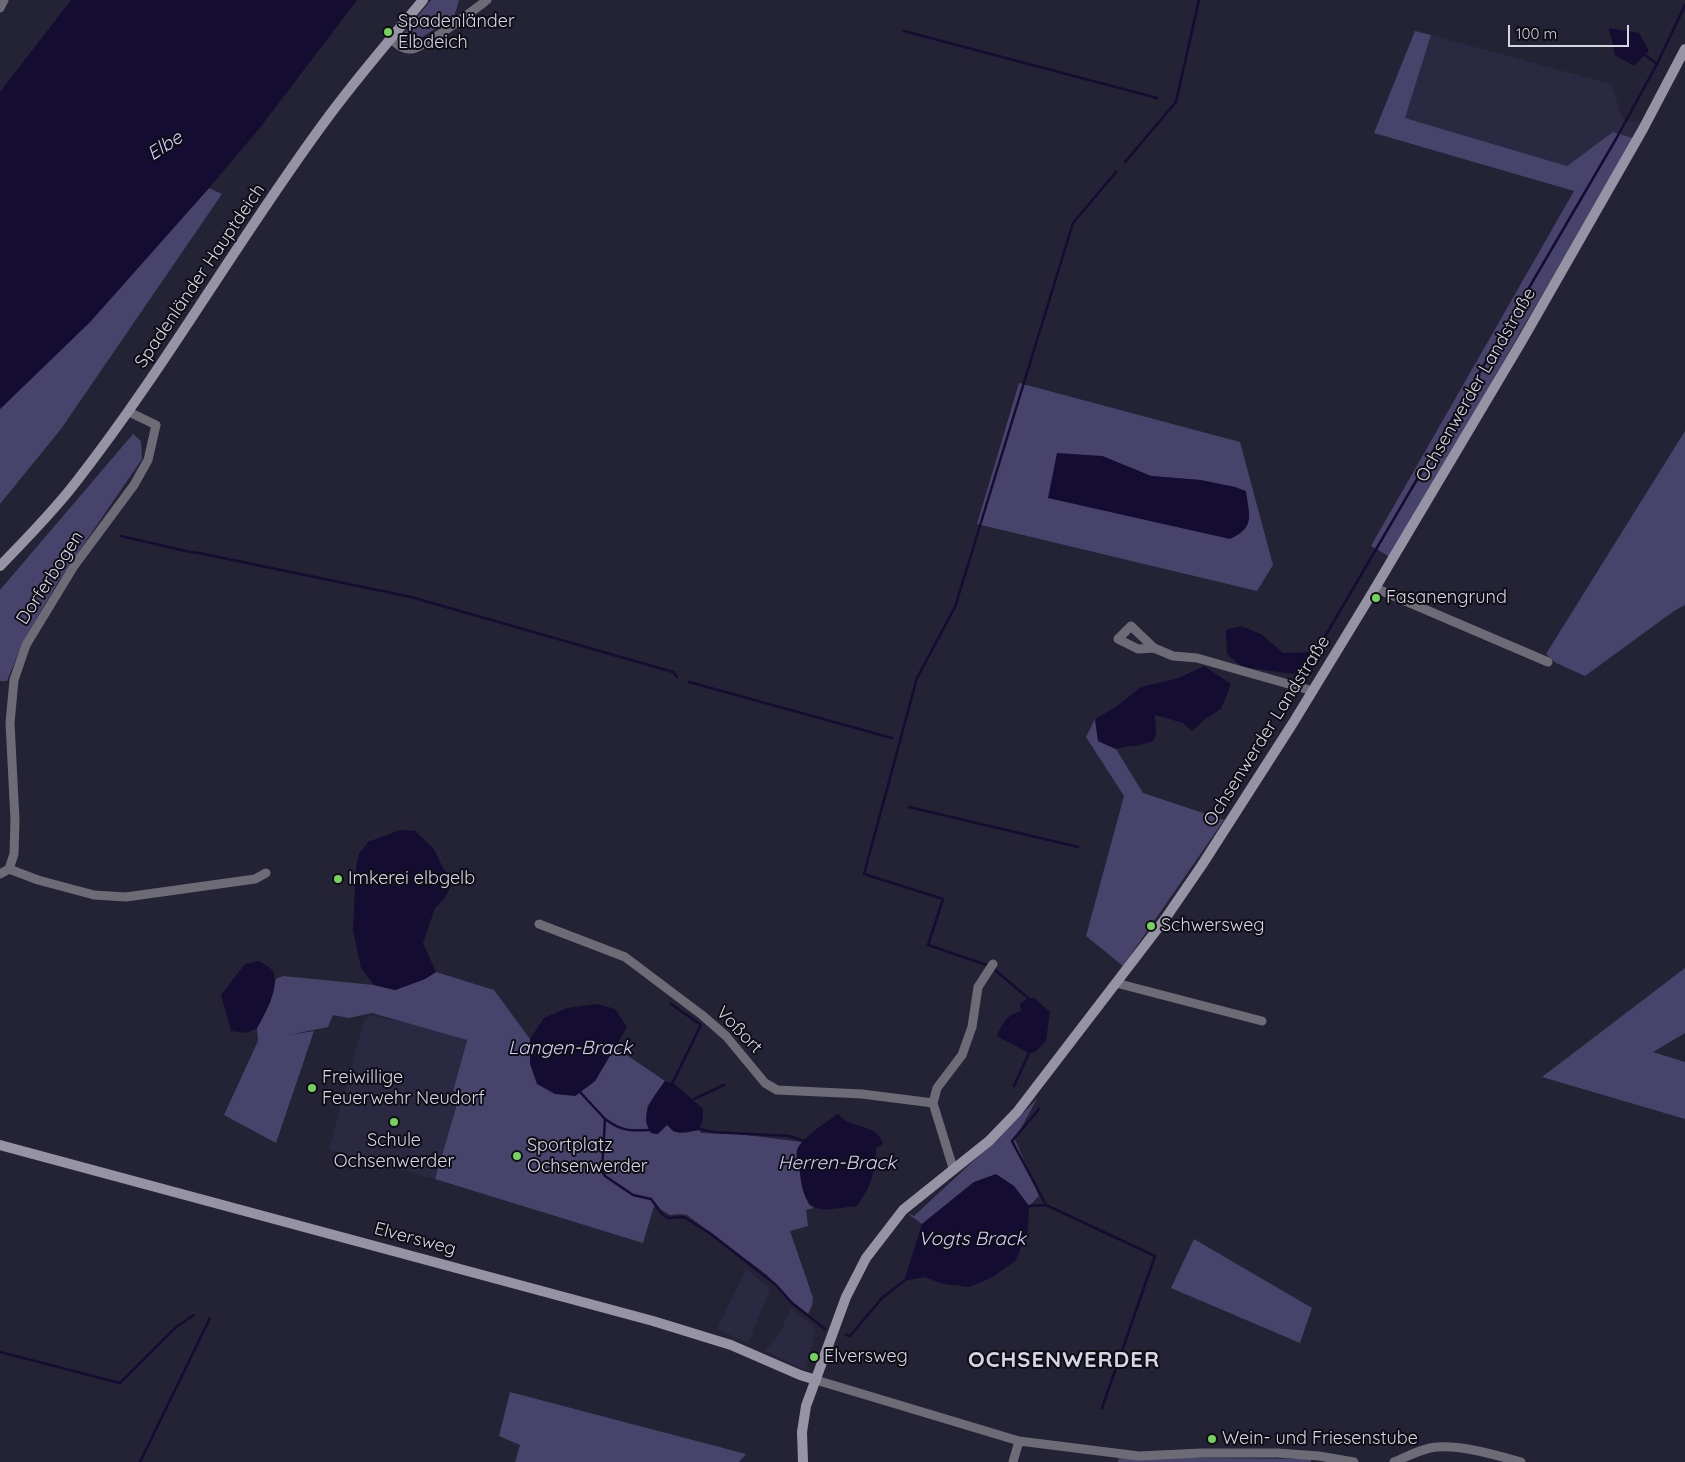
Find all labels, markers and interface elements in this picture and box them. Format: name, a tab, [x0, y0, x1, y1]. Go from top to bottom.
place label: Spadenländer Elbdeich	[398, 11, 515, 54]
scale bar	[1510, 15, 1631, 47]
text: 100 m	[1516, 24, 1557, 43]
marker: Spadenländer Elbdeich	[382, 26, 394, 38]
water label: Elbe	[143, 126, 187, 166]
street label: Spadenländer Hauptdeich	[130, 180, 270, 372]
street label: Ochsenwerder Landstraße	[1411, 284, 1541, 486]
street label: Dorferbogen	[12, 527, 88, 629]
place label: Fasanengrund	[1386, 587, 1507, 609]
marker: Fasanengrund	[1370, 592, 1382, 604]
street label: Ochsenwerder Landstraße	[1199, 632, 1335, 830]
place label: Imkerei elbgelb	[348, 868, 475, 890]
marker: Imkerei elbgelb	[332, 873, 344, 885]
place label: Schwersweg	[1161, 915, 1265, 937]
marker: Schwersweg	[1145, 920, 1157, 932]
street label: Voßort	[711, 1002, 767, 1058]
water label: Langen-Brack	[508, 1037, 632, 1059]
place label: Freiwillige Feuerwehr Neudorf	[322, 1067, 485, 1110]
marker: Freiwillige Feuerwehr Neudorf	[306, 1082, 318, 1094]
marker: Schule Ochsenwerder	[388, 1116, 400, 1128]
place label: Schule Ochsenwerder	[334, 1130, 454, 1172]
place label: Sportplatz Ochsenwerder	[527, 1135, 648, 1178]
marker: Sportplatz Ochsenwerder	[511, 1150, 523, 1162]
water label: Herren-Brack	[778, 1152, 896, 1174]
street label: Elversweg	[372, 1218, 458, 1260]
water label: Vogts Brack	[918, 1228, 1026, 1250]
place label: Elversweg	[824, 1346, 908, 1368]
district label: OCHSENWERDER	[966, 1347, 1162, 1373]
marker: Elversweg	[808, 1351, 820, 1363]
place label: Wein- und Friesenstube	[1222, 1428, 1418, 1450]
marker: Wein- und Friesenstube	[1206, 1433, 1218, 1445]

